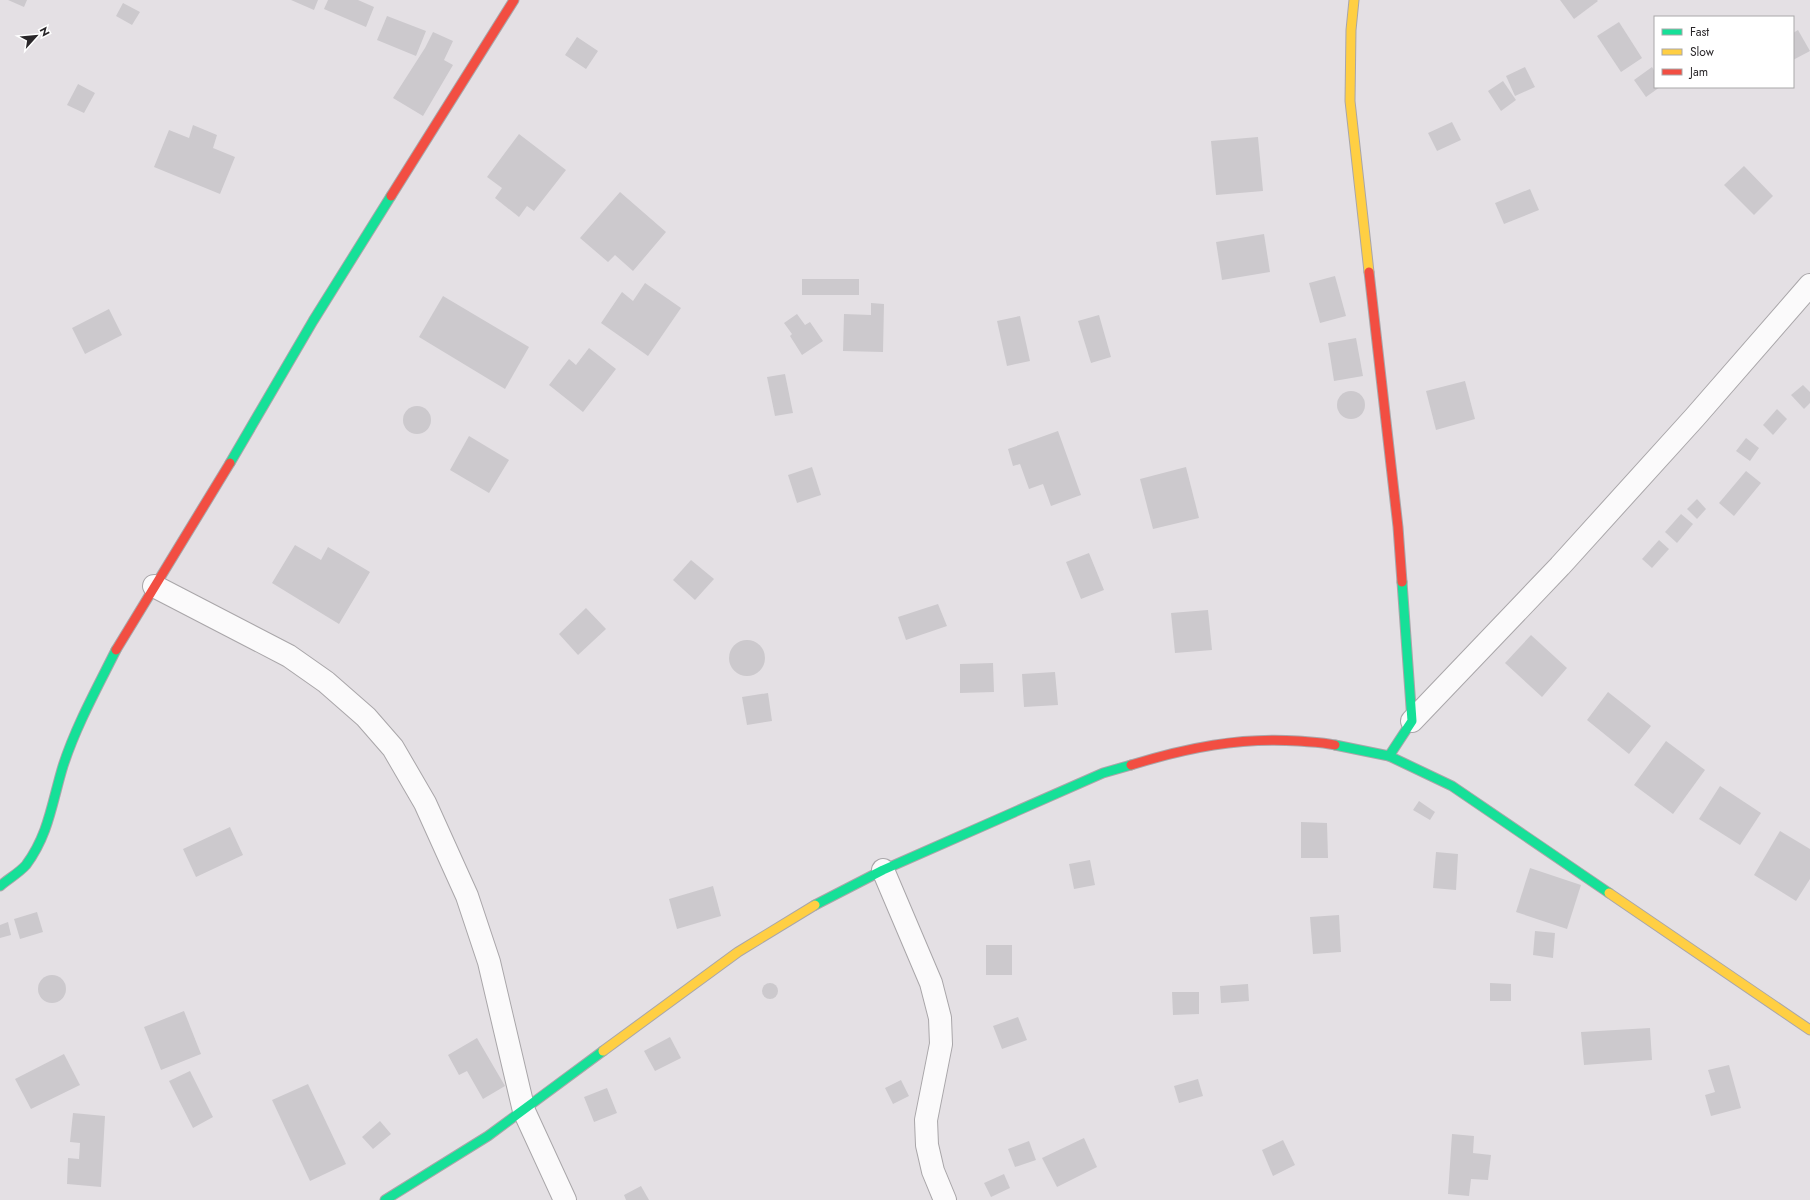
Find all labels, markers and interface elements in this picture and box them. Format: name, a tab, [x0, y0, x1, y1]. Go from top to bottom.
north arrow	[16, 16, 56, 56]
legend	[1654, 16, 1794, 88]
text: Fast	[1690, 23, 1709, 41]
text: N	[36, 24, 54, 39]
text: Slow	[1690, 43, 1715, 61]
text: Jam	[1688, 63, 1708, 81]

